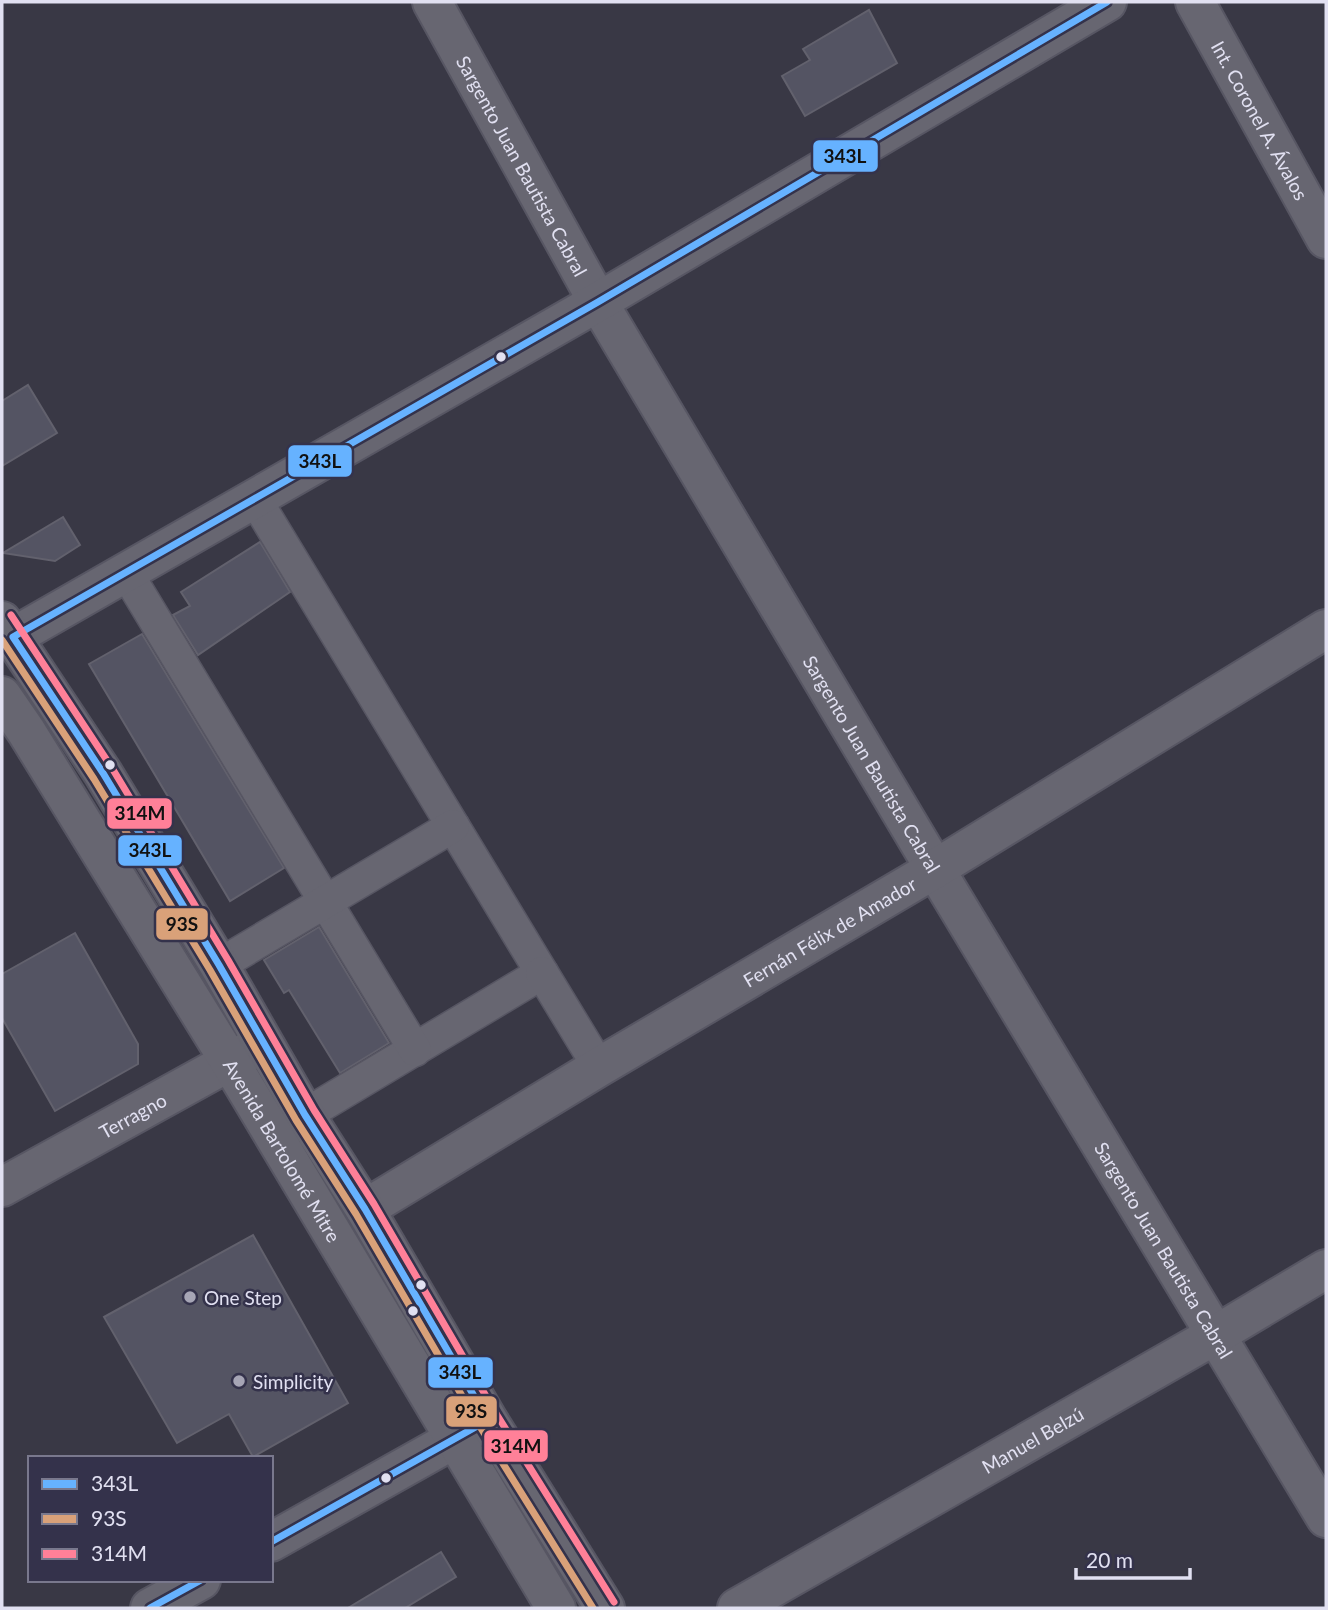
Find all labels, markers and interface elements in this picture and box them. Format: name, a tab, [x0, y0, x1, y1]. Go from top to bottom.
street label: Int. Coronel A. Ávalos	[1207, 37, 1313, 204]
street label: Sargento Juan Bautista Cabral	[452, 51, 593, 280]
line badge: 343L	[812, 139, 879, 173]
text: 343L	[824, 144, 867, 167]
unlabelled marker	[494, 350, 508, 364]
line badge: 343L	[287, 444, 353, 478]
text: 343L	[299, 449, 342, 472]
street label: Sargento Juan Bautista Cabral	[799, 651, 946, 876]
unlabelled marker	[103, 758, 117, 772]
line badge: 314M	[106, 797, 173, 830]
text: 314M	[114, 801, 166, 824]
line badge: 343L	[117, 834, 183, 867]
text: 343L	[129, 838, 172, 861]
street label: Fernán Félix de Amador	[739, 871, 920, 991]
line badge: 93S	[155, 907, 209, 941]
text: 93S	[166, 912, 198, 935]
street label: Avenida Bartolomé Mitre	[219, 1055, 346, 1246]
street label: Terragno	[95, 1087, 170, 1143]
street label: Sargento Juan Bautista Cabral	[1090, 1137, 1238, 1362]
unlabelled marker	[414, 1278, 428, 1292]
place label: One Step	[204, 1286, 282, 1309]
marker: One Step	[182, 1289, 198, 1305]
unlabelled marker	[406, 1304, 420, 1318]
line badge: 343L	[427, 1356, 494, 1389]
text: 343L	[439, 1360, 482, 1383]
place label: Simplicity	[253, 1370, 334, 1393]
marker: Simplicity	[231, 1373, 247, 1389]
line badge: 93S	[445, 1395, 498, 1428]
text: 93S	[455, 1399, 487, 1422]
street label: Manuel Belzú	[977, 1401, 1087, 1478]
line badge: 314M	[483, 1429, 549, 1463]
text: 314M	[490, 1434, 542, 1457]
legend	[28, 1456, 273, 1582]
text: 343L	[91, 1470, 139, 1495]
unlabelled marker	[379, 1471, 393, 1485]
text: 93S	[91, 1505, 127, 1530]
scale bar	[1076, 1536, 1190, 1580]
text: 314M	[91, 1540, 147, 1565]
text: 20 m	[1086, 1547, 1133, 1572]

